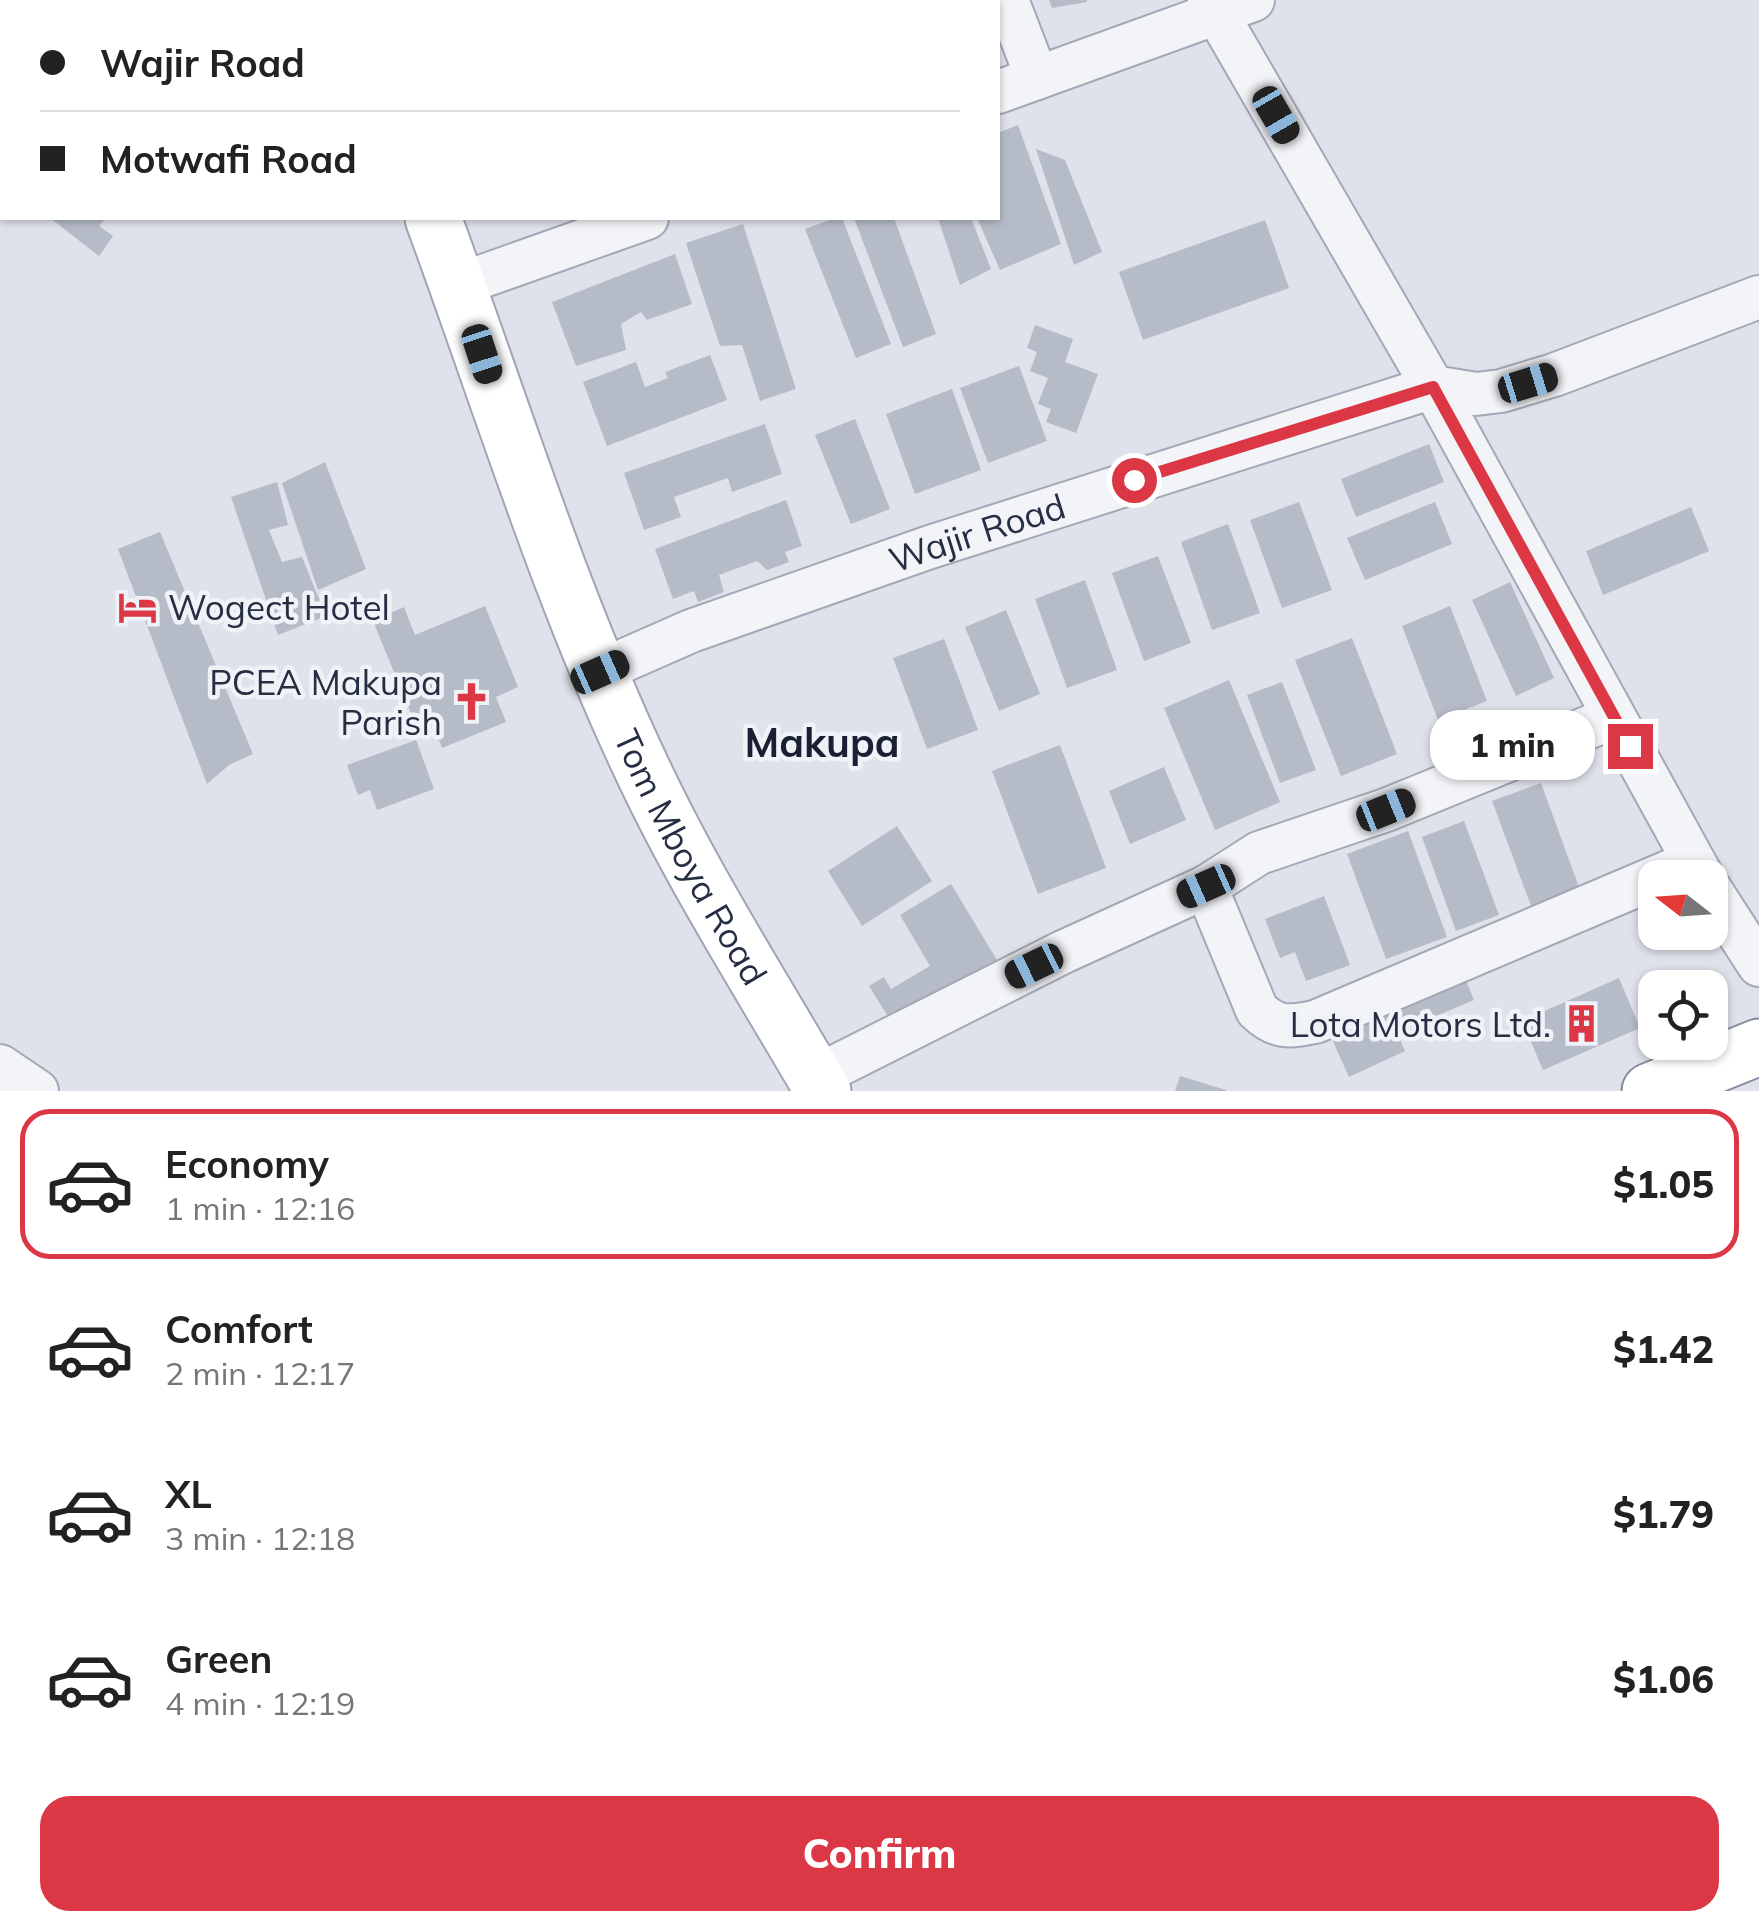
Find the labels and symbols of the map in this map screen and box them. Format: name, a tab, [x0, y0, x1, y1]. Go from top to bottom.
car	[1248, 82, 1304, 148]
car	[458, 321, 506, 387]
car	[1495, 360, 1561, 406]
route start	[1112, 458, 1157, 503]
street label: Wajir Road	[883, 483, 1070, 582]
place label: Wogect Hotel	[168, 585, 390, 629]
hotel icon: Wogect Hotel	[117, 586, 159, 628]
car	[566, 646, 634, 698]
place label: PCEA Makupa Parish	[209, 660, 442, 744]
church icon: PCEA Makupa Parish	[451, 681, 493, 723]
callout: 1 min	[1430, 711, 1595, 781]
district label: Makupa	[744, 717, 900, 767]
street label: Tom Mboya Road	[605, 722, 777, 993]
route end	[1608, 724, 1653, 769]
car	[1353, 785, 1419, 835]
car	[1172, 860, 1240, 912]
north arrow	[1638, 860, 1728, 950]
car	[1000, 939, 1068, 993]
place label: Lota Motors Ltd.	[1290, 1002, 1551, 1046]
building icon: Lota Motors Ltd.	[1560, 1003, 1602, 1045]

